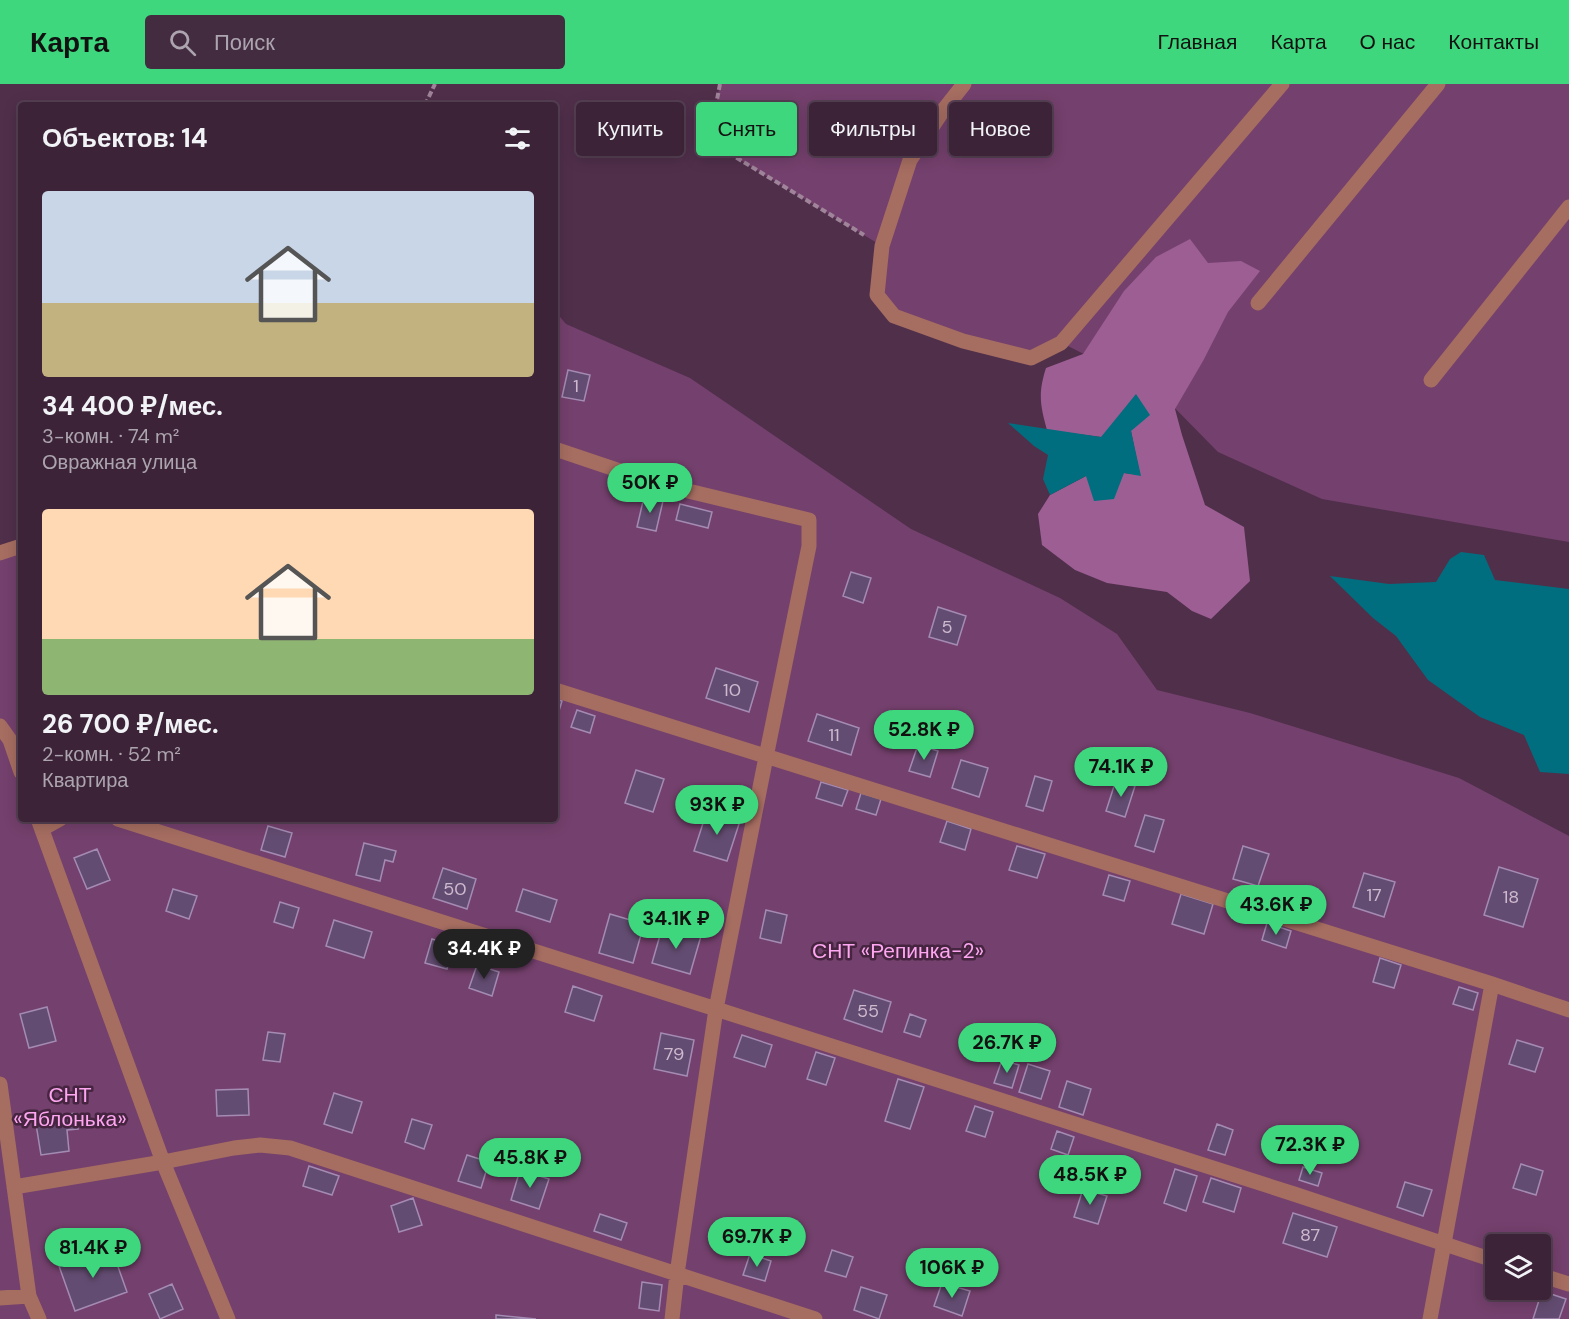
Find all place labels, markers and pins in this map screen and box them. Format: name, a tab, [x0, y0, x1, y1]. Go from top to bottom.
pin: 50K ₽	[608, 463, 692, 514]
pin: 52.8K ₽	[869, 710, 979, 761]
pin: 74.1K ₽	[1066, 747, 1176, 798]
pin: 93K ₽	[675, 785, 759, 836]
pin: 43.6K ₽	[1221, 885, 1331, 936]
pin: 34.1K ₽	[621, 899, 731, 950]
pin: 34.4K ₽	[429, 929, 539, 980]
pin: 26.7K ₽	[952, 1023, 1062, 1074]
pin: 72.3K ₽	[1255, 1125, 1365, 1176]
pin: 45.8K ₽	[475, 1138, 585, 1189]
pin: 48.5K ₽	[1035, 1155, 1145, 1206]
pin: 69.7K ₽	[702, 1217, 812, 1268]
pin: 81.4K ₽	[38, 1228, 148, 1279]
pin: 106K ₽	[903, 1248, 1001, 1299]

